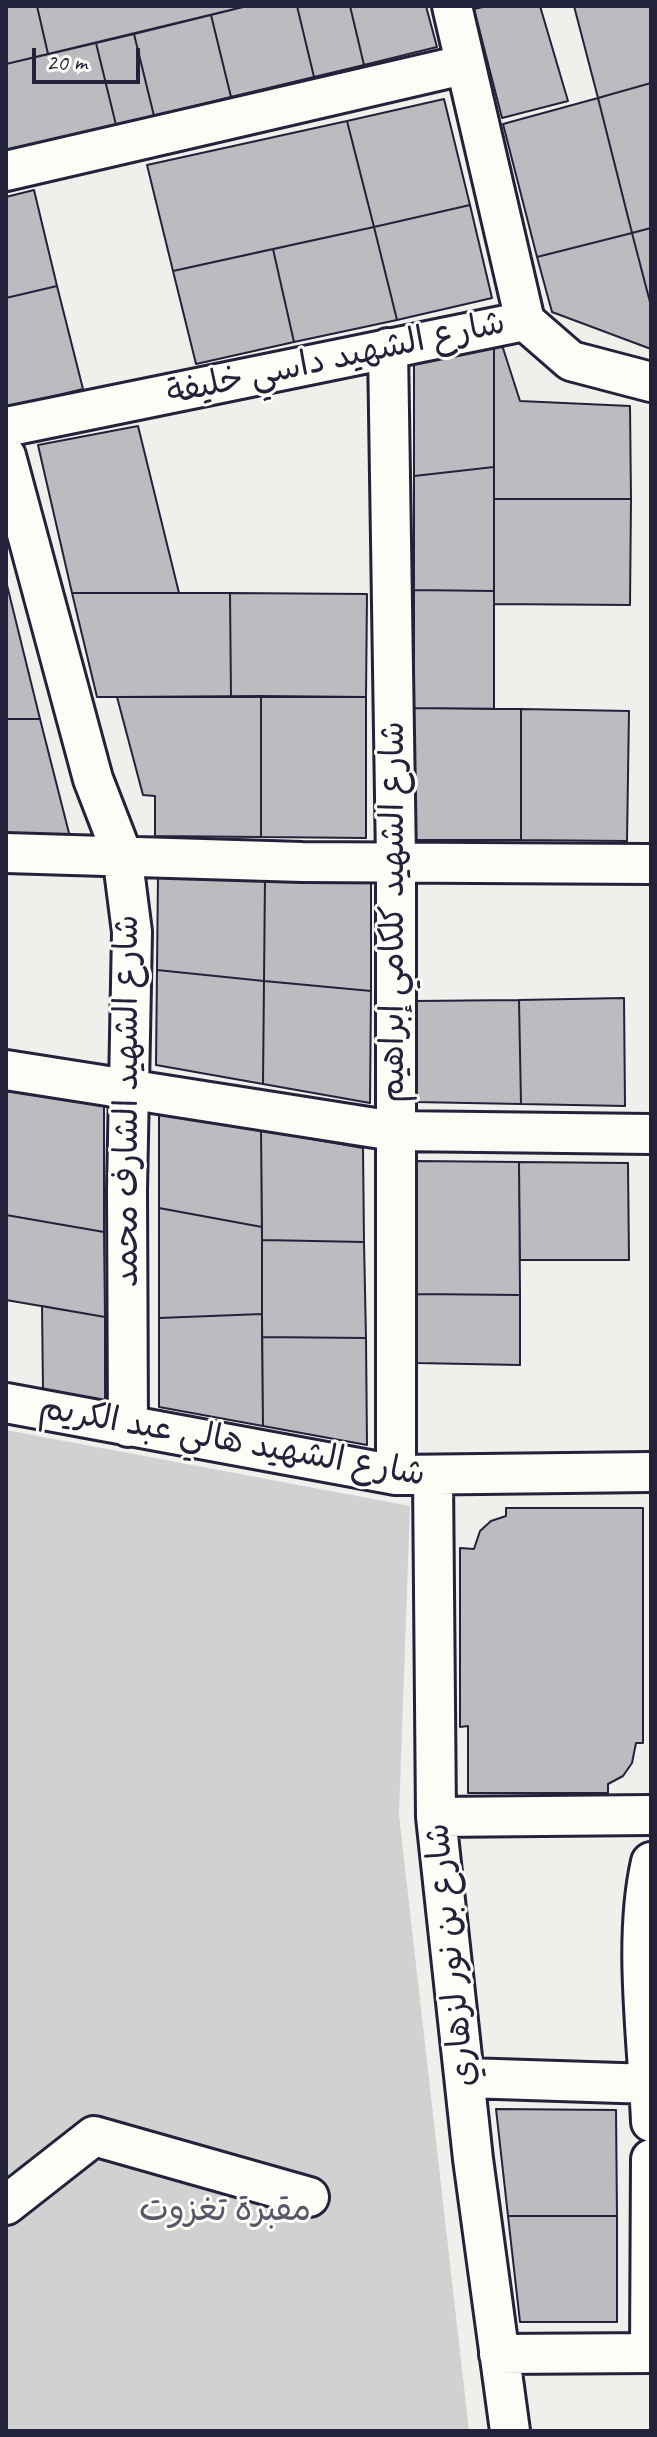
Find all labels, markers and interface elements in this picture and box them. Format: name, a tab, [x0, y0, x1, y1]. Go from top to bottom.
scale bar	[36, 32, 144, 82]
text: 20 m	[46, 47, 87, 77]
street label: شارع الشهيد داسي خليفة	[163, 303, 509, 415]
street label: شارع الشهيد كلكامي إبراهيم	[374, 721, 414, 1103]
street label: شارع الشهيد الشارف محمد	[108, 915, 148, 1287]
street label: شارع الشهيد هالي عبد الكريم	[36, 1388, 428, 1496]
street label: شارع بن نور لزهاري	[418, 1821, 486, 2089]
park label: مقبرة تغزوت	[139, 2191, 311, 2231]

